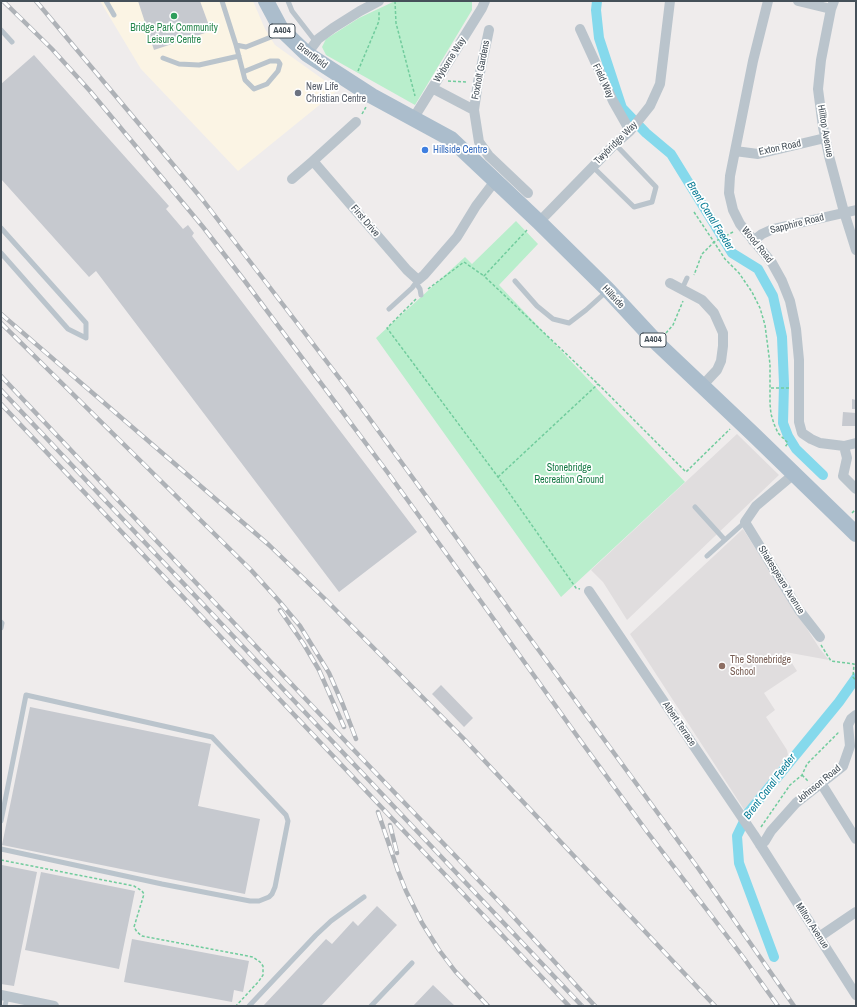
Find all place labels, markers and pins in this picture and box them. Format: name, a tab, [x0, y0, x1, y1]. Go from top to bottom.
marker: Bridge Park Community Leisure Centre	[169, 11, 179, 21]
place label: Bridge Park Community Leisure Centre	[130, 22, 218, 46]
place label: New Life Christian Centre	[306, 81, 366, 104]
marker: New Life Christian Centre	[293, 88, 303, 98]
place label: Hillside Centre	[433, 144, 487, 156]
marker: Hillside Centre	[420, 145, 430, 155]
place label: The Stonebridge School	[730, 654, 791, 678]
marker: The Stonebridge School	[717, 661, 727, 671]

